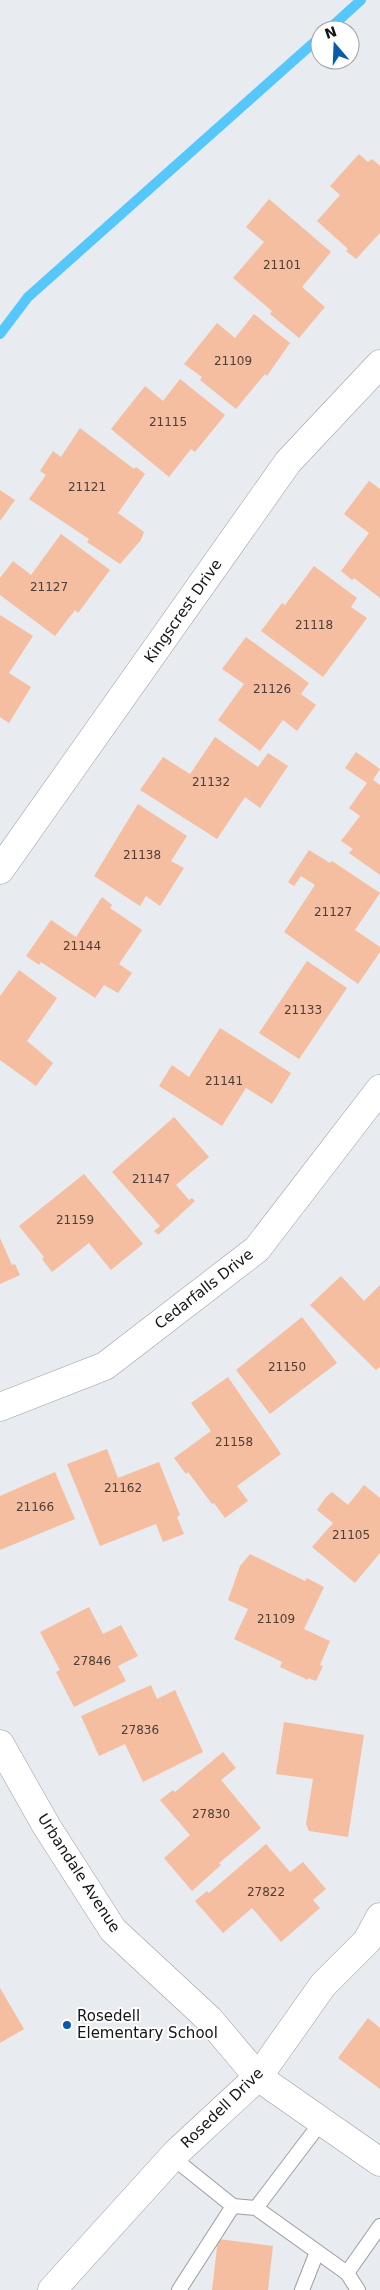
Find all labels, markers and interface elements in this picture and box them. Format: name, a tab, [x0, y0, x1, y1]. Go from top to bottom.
north arrow	[310, 20, 360, 70]
text: N	[323, 23, 339, 42]
house number: 21101	[263, 258, 301, 272]
house number: 21109	[214, 354, 252, 368]
house number: 21115	[149, 415, 187, 429]
house number: 21121	[68, 480, 106, 494]
street label: Kingscrest Drive	[140, 556, 226, 666]
house number: 21127	[30, 580, 68, 594]
house number: 21118	[295, 618, 333, 632]
house number: 21126	[253, 682, 291, 696]
house number: 21132	[192, 775, 230, 789]
house number: 21138	[123, 848, 161, 862]
house number: 21127	[314, 905, 352, 919]
house number: 21144	[63, 939, 101, 953]
house number: 21133	[284, 1003, 322, 1017]
house number: 21141	[205, 1074, 243, 1088]
house number: 21147	[132, 1172, 170, 1186]
house number: 21159	[56, 1213, 94, 1227]
street label: Cedarfalls Drive	[151, 1245, 257, 1333]
house number: 21150	[268, 1360, 306, 1374]
house number: 21158	[215, 1435, 253, 1449]
house number: 21162	[104, 1481, 142, 1495]
house number: 21166	[16, 1500, 54, 1514]
house number: 21105	[332, 1528, 370, 1542]
house number: 21109	[257, 1612, 295, 1626]
house number: 27846	[73, 1654, 111, 1668]
house number: 27836	[121, 1723, 159, 1737]
house number: 27830	[192, 1807, 230, 1821]
street label: Urbandale Avenue	[34, 1810, 124, 1936]
house number: 27822	[247, 1885, 285, 1899]
place label: Rosedell Elementary School	[77, 2007, 218, 2042]
marker: Rosedell Elementary School	[61, 2019, 73, 2031]
street label: Rosedell Drive	[177, 2064, 267, 2152]

